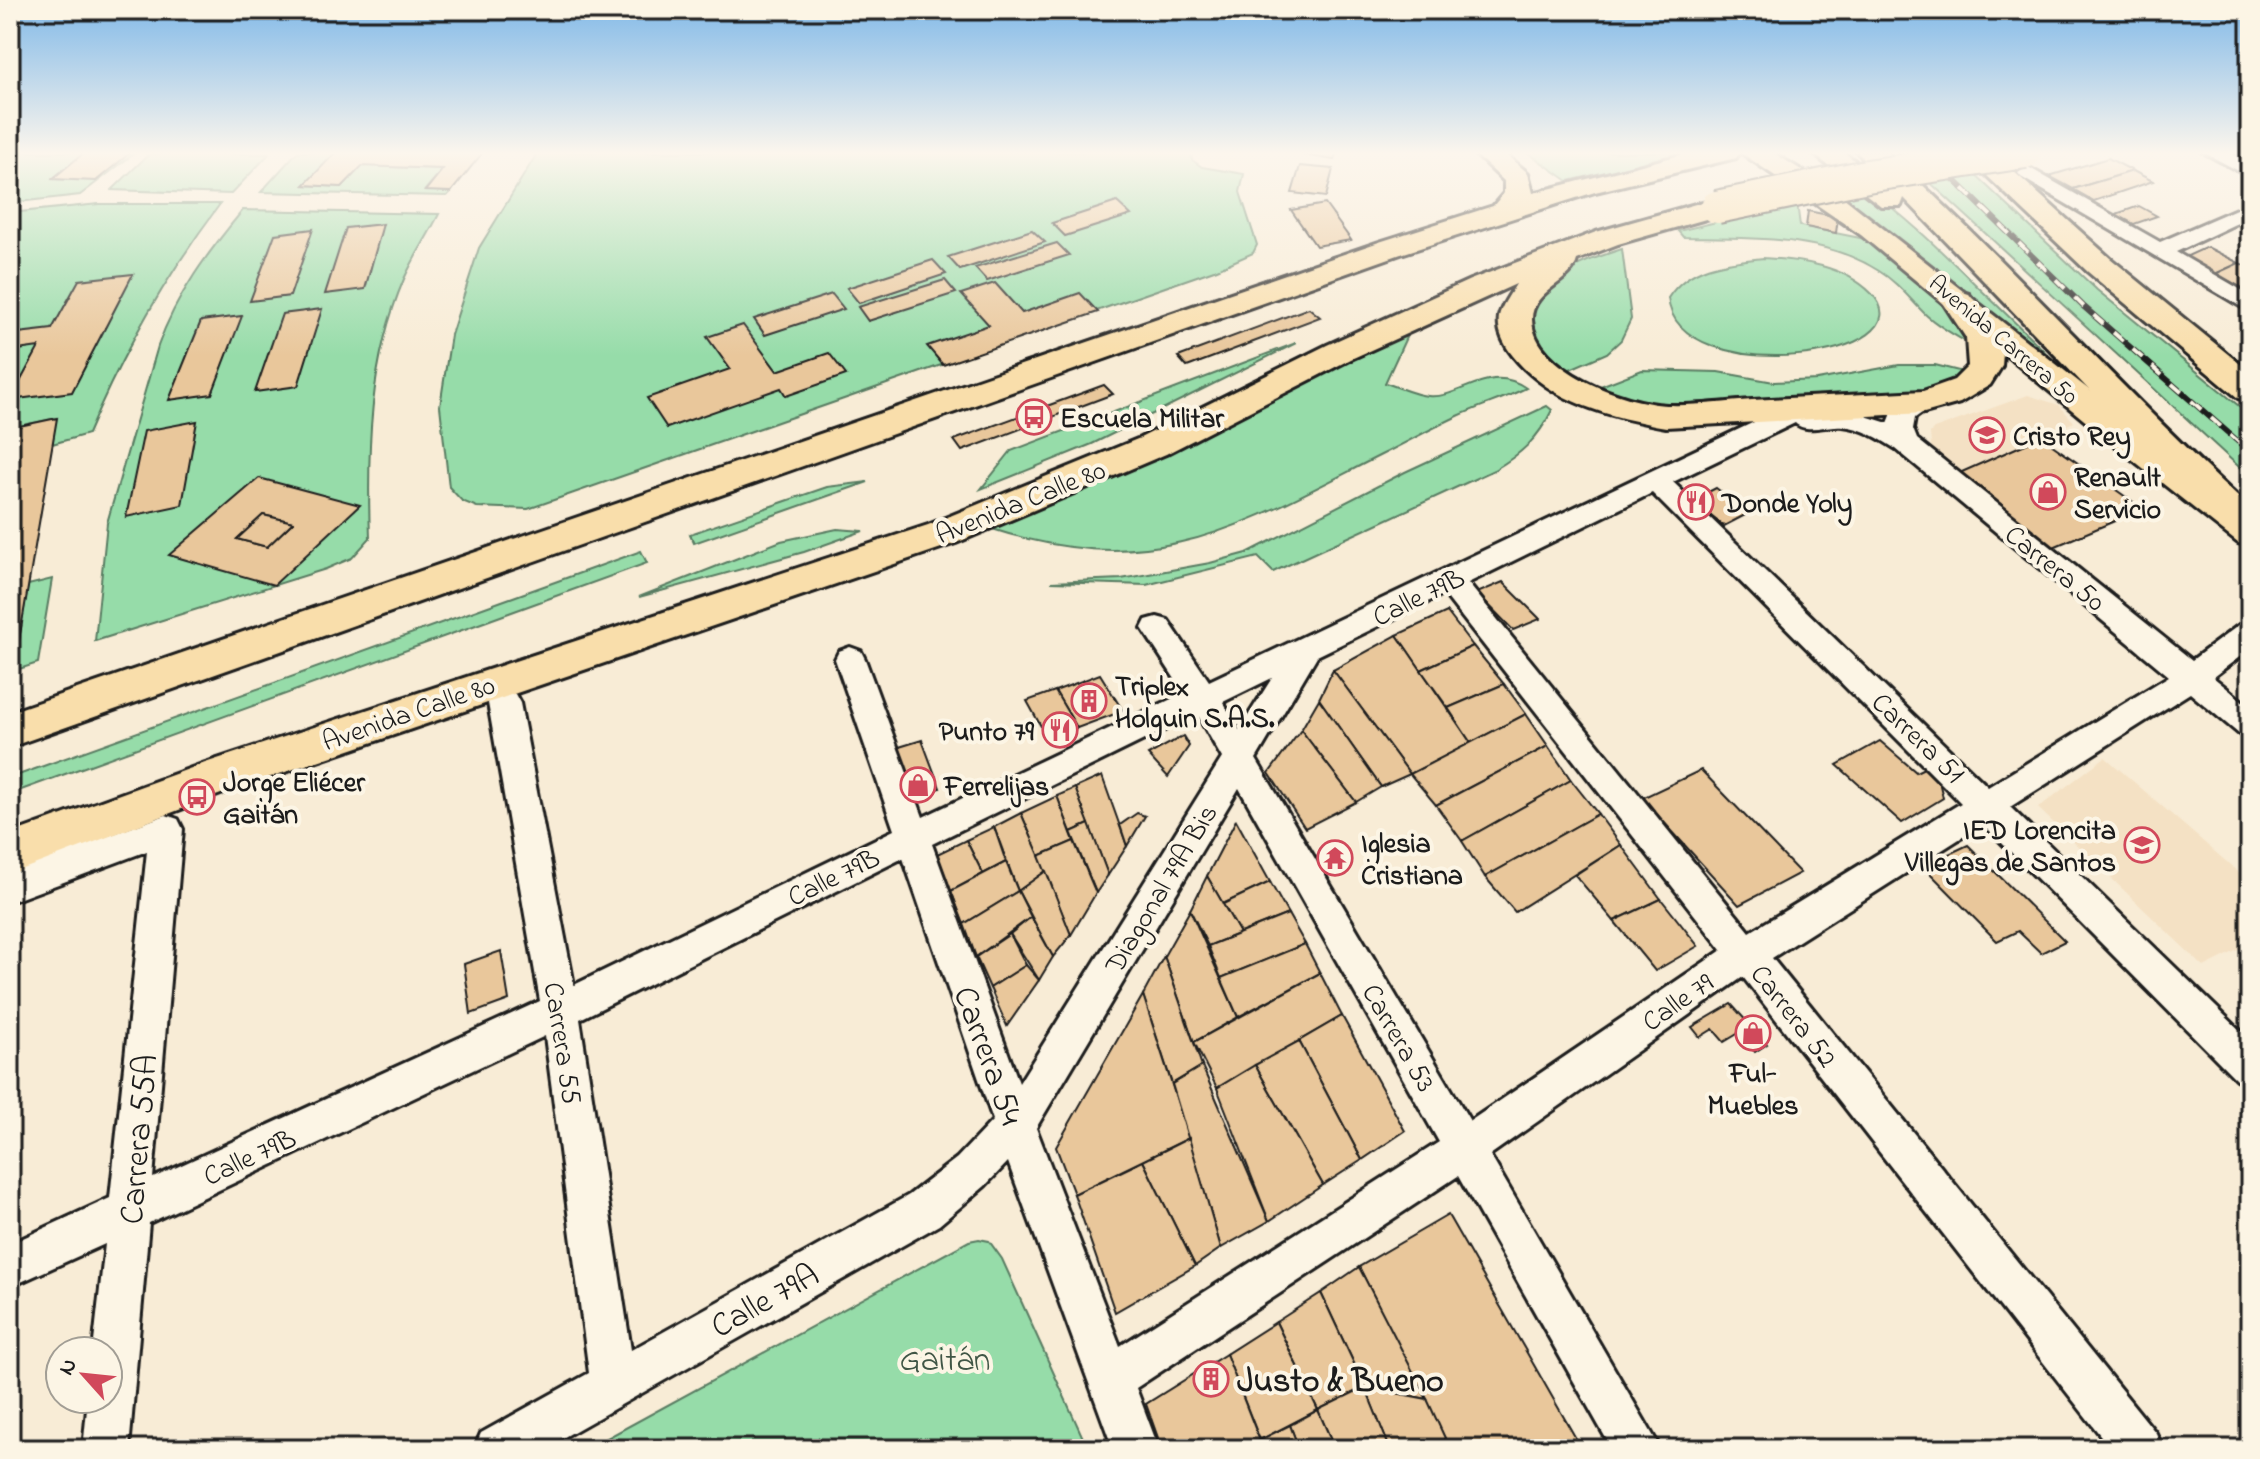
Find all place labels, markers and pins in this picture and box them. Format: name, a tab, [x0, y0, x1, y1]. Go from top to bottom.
bus stop icon: Escuela Militar	[1015, 398, 1053, 436]
place label: Escuela Militar	[1060, 400, 1225, 441]
school or university icon: Cristo Rey	[1968, 416, 2006, 454]
place label: Cristo Rey	[2013, 418, 2131, 459]
place label: Renault Servicio	[2074, 459, 2162, 532]
shop icon: Renault Servicio	[2029, 473, 2067, 511]
restaurant icon: Donde Yoly	[1677, 483, 1715, 521]
place label: Donde Yoly	[1720, 485, 1852, 526]
place label: Triplex Holguin S.A.S.	[1115, 668, 1275, 742]
building icon: Triplex Holguin S.A.S.	[1070, 682, 1108, 720]
restaurant icon: Punto 79	[1041, 711, 1079, 749]
place label: Punto 79	[939, 713, 1035, 754]
place label: Jorge Eliécer Gaitán	[223, 764, 366, 837]
shop icon: Ferrelijas	[899, 766, 937, 804]
place label: Ferrelijas	[942, 768, 1049, 809]
bus stop icon: Jorge Eliécer Gaitán	[178, 778, 216, 816]
place label: IED Lorencita Villegas de Santos	[1904, 812, 2116, 886]
place label: Iglesia Cristiana	[1361, 825, 1463, 898]
school or university icon: IED Lorencita Villegas de Santos	[2123, 826, 2161, 864]
temple icon: Iglesia Cristiana	[1316, 839, 1354, 877]
shop icon: Ful- Muebles	[1734, 1014, 1772, 1052]
place label: Ful- Muebles	[1708, 1055, 1798, 1128]
place label: Justo & Bueno	[1237, 1358, 1444, 1408]
building icon: Justo & Bueno	[1192, 1360, 1230, 1398]

